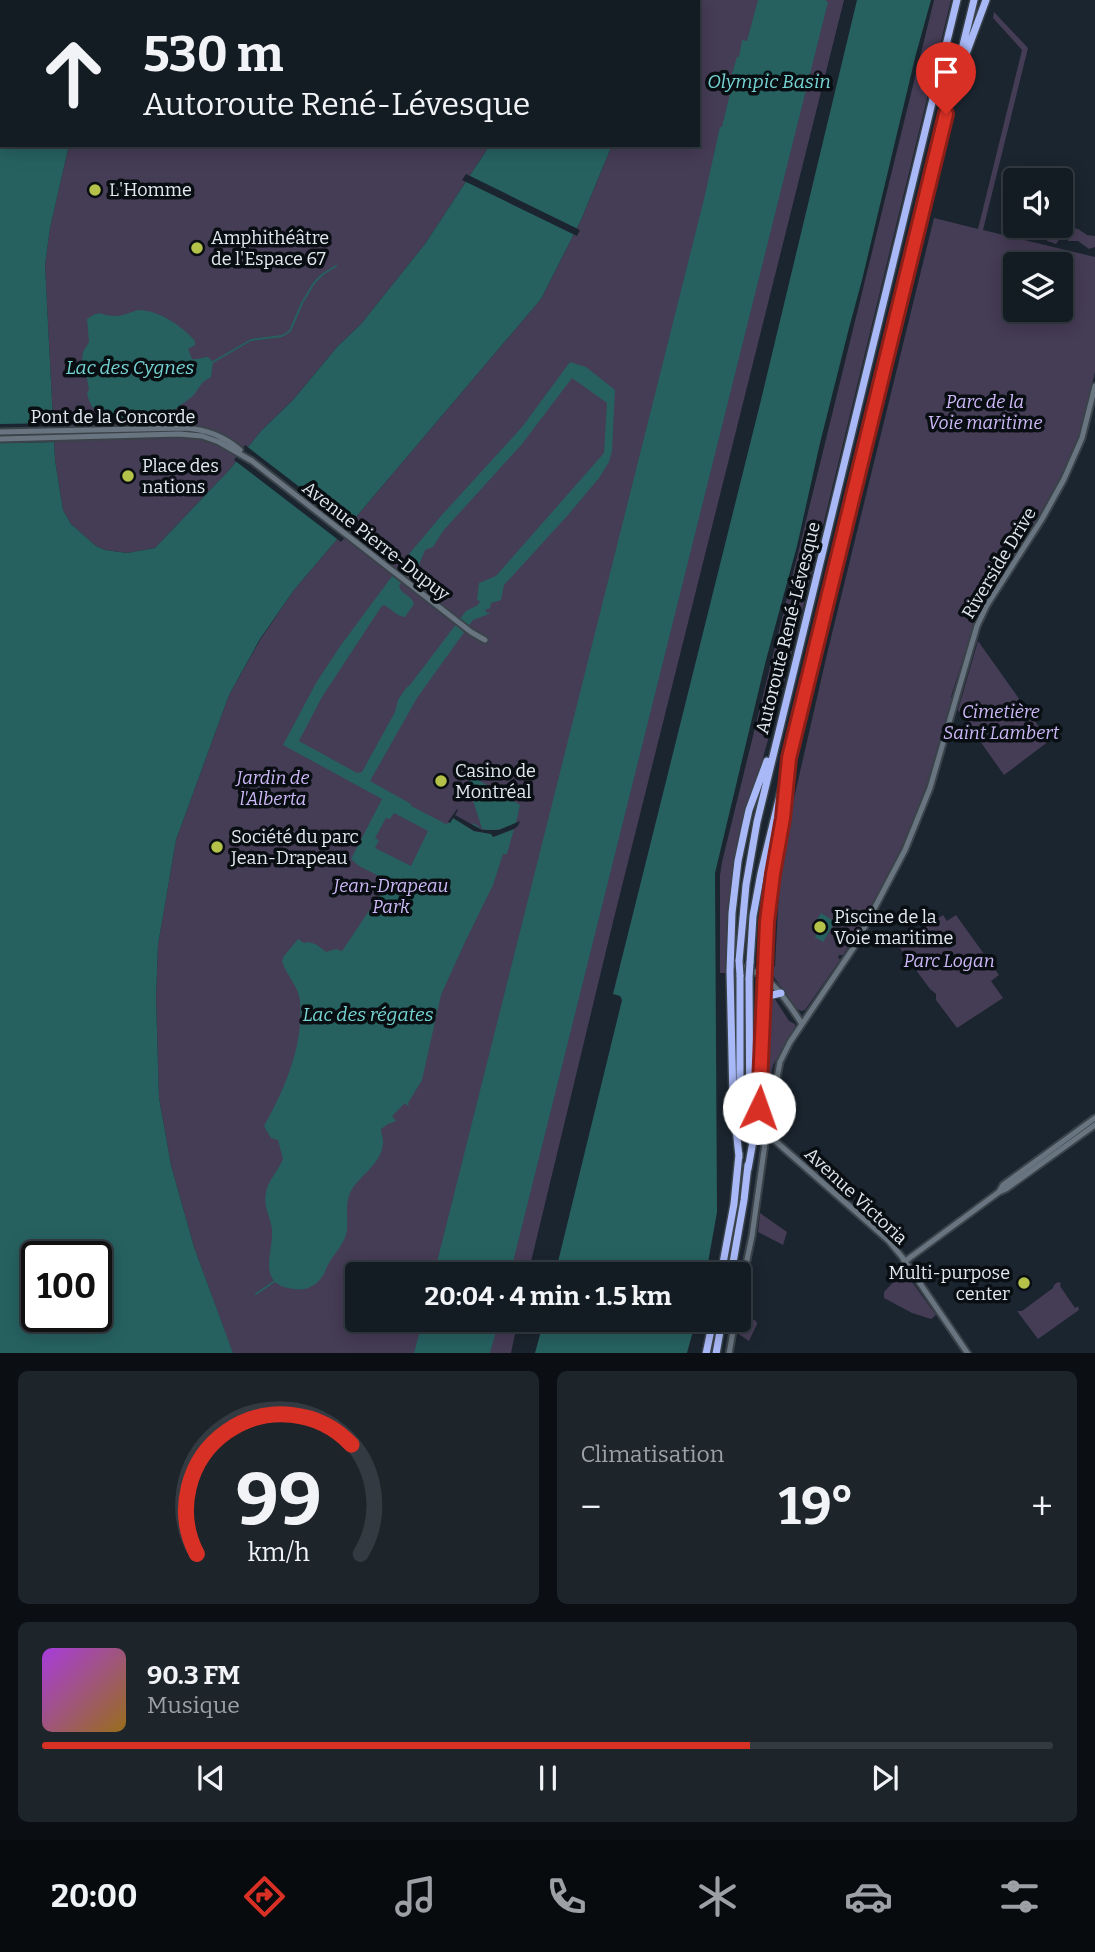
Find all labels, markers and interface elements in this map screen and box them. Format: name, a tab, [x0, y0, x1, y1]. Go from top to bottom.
text: 530 m	[143, 25, 283, 84]
icon: ahead	[28, 28, 119, 119]
pin	[916, 42, 976, 114]
icon: arrive	[927, 53, 965, 91]
water label: Olympic Basin	[707, 70, 831, 93]
text: Autoroute René-Lévesque	[143, 85, 530, 123]
map controls	[1003, 168, 1073, 322]
button: sound	[1003, 168, 1073, 238]
place label: L'Homme	[109, 179, 192, 201]
marker: L'Homme	[87, 182, 103, 198]
place label: Amphithéâtre de l'Espace 67	[211, 227, 329, 270]
marker: Amphithéâtre de l'Espace 67	[189, 240, 205, 256]
button: layers	[1003, 252, 1073, 322]
water label: Lac des Cygnes	[66, 356, 194, 379]
park label: Parc de la Voie maritime	[927, 391, 1043, 434]
street label: Pont de la Concorde	[31, 406, 195, 428]
place label: Place des nations	[142, 455, 219, 498]
marker: Place des nations	[120, 468, 136, 484]
street label: Avenue Pierre-Dupuy	[298, 477, 454, 606]
street label: Riverside Drive	[957, 503, 1041, 623]
street label: Autoroute René-Lévesque	[751, 520, 825, 736]
park label: Cimetière Saint Lambert	[943, 701, 1060, 744]
place label: Casino de Montréal	[455, 760, 536, 803]
park label: Jardin de l'Alberta	[235, 767, 309, 810]
marker: Casino de Montréal	[433, 773, 449, 789]
place label: Société du parc Jean-Drapeau	[230, 826, 359, 869]
marker: Société du parc Jean-Drapeau	[209, 839, 225, 855]
park label: Jean-Drapeau Park	[332, 875, 449, 918]
place label: Piscine de la Voie maritime	[834, 906, 953, 949]
marker: Piscine de la Voie maritime	[812, 919, 828, 935]
park label: Parc Logan	[903, 950, 995, 972]
water label: Lac des régates	[302, 1003, 434, 1026]
position arrow	[722, 1071, 796, 1145]
street label: Avenue Victoria	[800, 1143, 912, 1249]
speed limit sign: 100	[21, 1241, 112, 1332]
place label: Multi-purpose center	[888, 1262, 1010, 1305]
marker: Multi-purpose center	[1016, 1275, 1032, 1291]
text: 20:04 · 4 min · 1.5 km	[425, 1281, 671, 1312]
text: Climatisation	[581, 1440, 724, 1468]
text: 99	[235, 1456, 321, 1543]
text: 19°	[779, 1475, 854, 1538]
text: −	[581, 1484, 601, 1530]
text: +	[1031, 1484, 1053, 1530]
text: km/h	[247, 1537, 310, 1567]
text: 90.3 FM	[147, 1660, 240, 1691]
text: Musique	[147, 1691, 240, 1719]
icon: previous	[192, 1759, 230, 1797]
icon: pause	[529, 1759, 567, 1797]
icon: next	[866, 1759, 904, 1797]
icon: directions	[240, 1872, 289, 1921]
icon: music	[391, 1872, 440, 1921]
icon: phone	[542, 1872, 591, 1921]
icon: climate	[693, 1872, 742, 1921]
icon: car	[844, 1872, 893, 1921]
icon: filters	[995, 1872, 1044, 1921]
text: 20:00	[51, 1877, 137, 1915]

